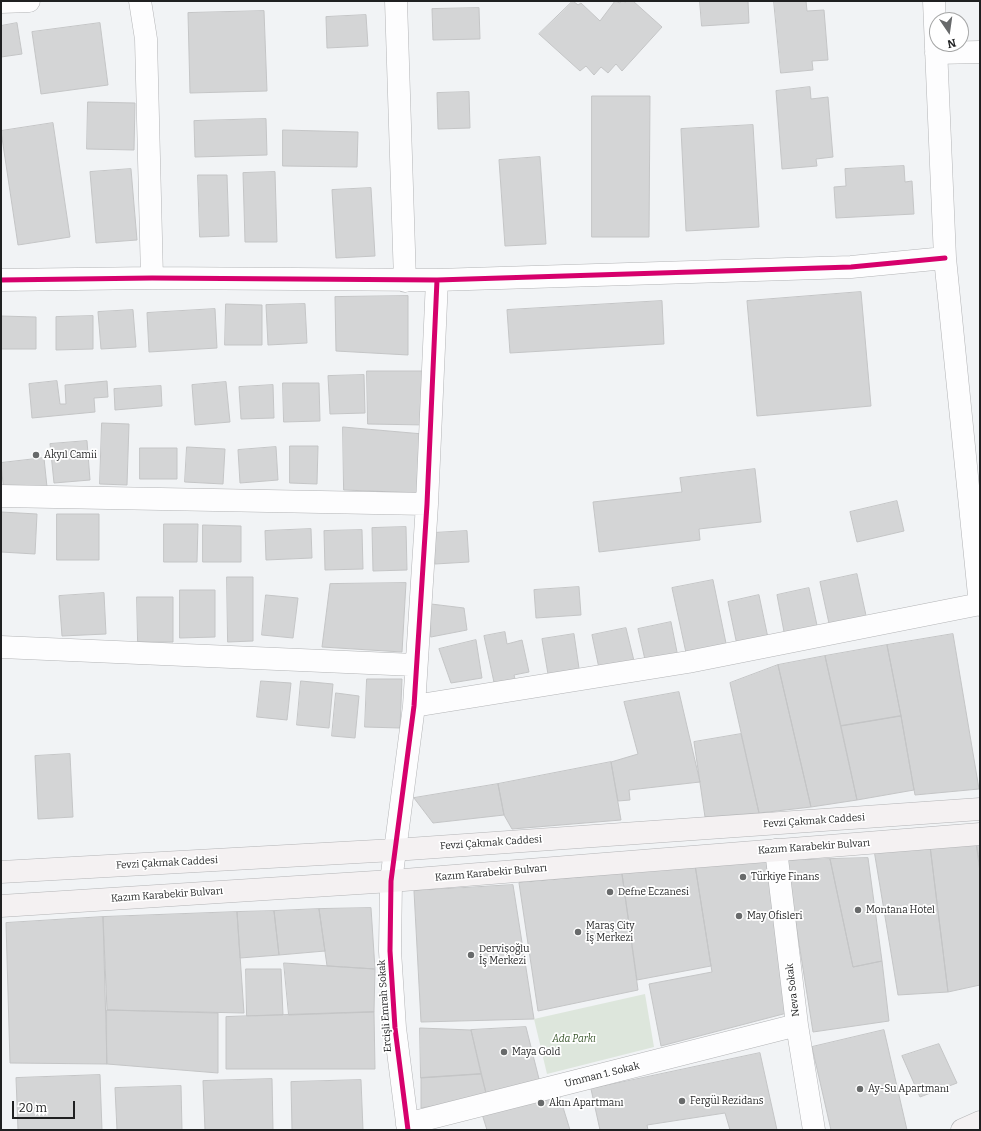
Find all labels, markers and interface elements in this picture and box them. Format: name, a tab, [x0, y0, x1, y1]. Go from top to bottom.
north arrow	[929, 12, 969, 52]
text: N	[946, 36, 957, 50]
place label: Akyıl Camii	[44, 449, 97, 461]
marker: Akyıl Camii	[31, 450, 41, 460]
street label: Fevzi Çakmak Caddesi	[763, 811, 865, 831]
street label: Fevzi Çakmak Caddesi	[440, 833, 542, 853]
street label: Kazım Karabekir Bulvarı	[758, 837, 870, 857]
street label: Fevzi Çakmak Caddesi	[116, 854, 218, 872]
street label: Kazım Karabekir Bulvarı	[435, 862, 547, 884]
place label: Türkiye Finans	[751, 871, 819, 883]
marker: Türkiye Finans	[738, 872, 748, 882]
street label: Kazım Karabekir Bulvarı	[111, 885, 223, 905]
place label: Defne Eczanesi	[618, 886, 689, 898]
marker: Defne Eczanesi	[605, 887, 615, 897]
place label: Montana Hotel	[866, 904, 935, 916]
marker: Montana Hotel	[853, 905, 863, 915]
place label: May Ofisleri	[747, 910, 802, 922]
marker: May Ofisleri	[734, 911, 744, 921]
place label: Maraş City İş Merkezi	[586, 920, 635, 944]
marker: Maraş City İş Merkezi	[573, 927, 583, 937]
place label: Dervişoğlu İş Merkezi	[479, 943, 529, 966]
marker: Dervişoğlu İş Merkezi	[466, 950, 476, 960]
street label: Ercişli Emrah Sokak	[376, 959, 394, 1053]
street label: Neva Sokak	[784, 963, 802, 1017]
park label: Ada Parkı	[552, 1033, 596, 1045]
place label: Maya Gold	[512, 1046, 560, 1058]
marker: Maya Gold	[499, 1047, 509, 1057]
street label: Umman 1. Sokak	[563, 1060, 641, 1090]
place label: Ay-Su Apartmanı	[868, 1083, 949, 1095]
marker: Ay-Su Apartmanı	[855, 1084, 865, 1094]
scale bar	[14, 1093, 77, 1119]
place label: Fergül Rezidans	[690, 1095, 764, 1107]
marker: Fergül Rezidans	[677, 1096, 687, 1106]
place label: Akın Apartmanı	[549, 1097, 623, 1109]
marker: Akın Apartmanı	[536, 1098, 546, 1108]
text: 20 m	[19, 1101, 47, 1115]

